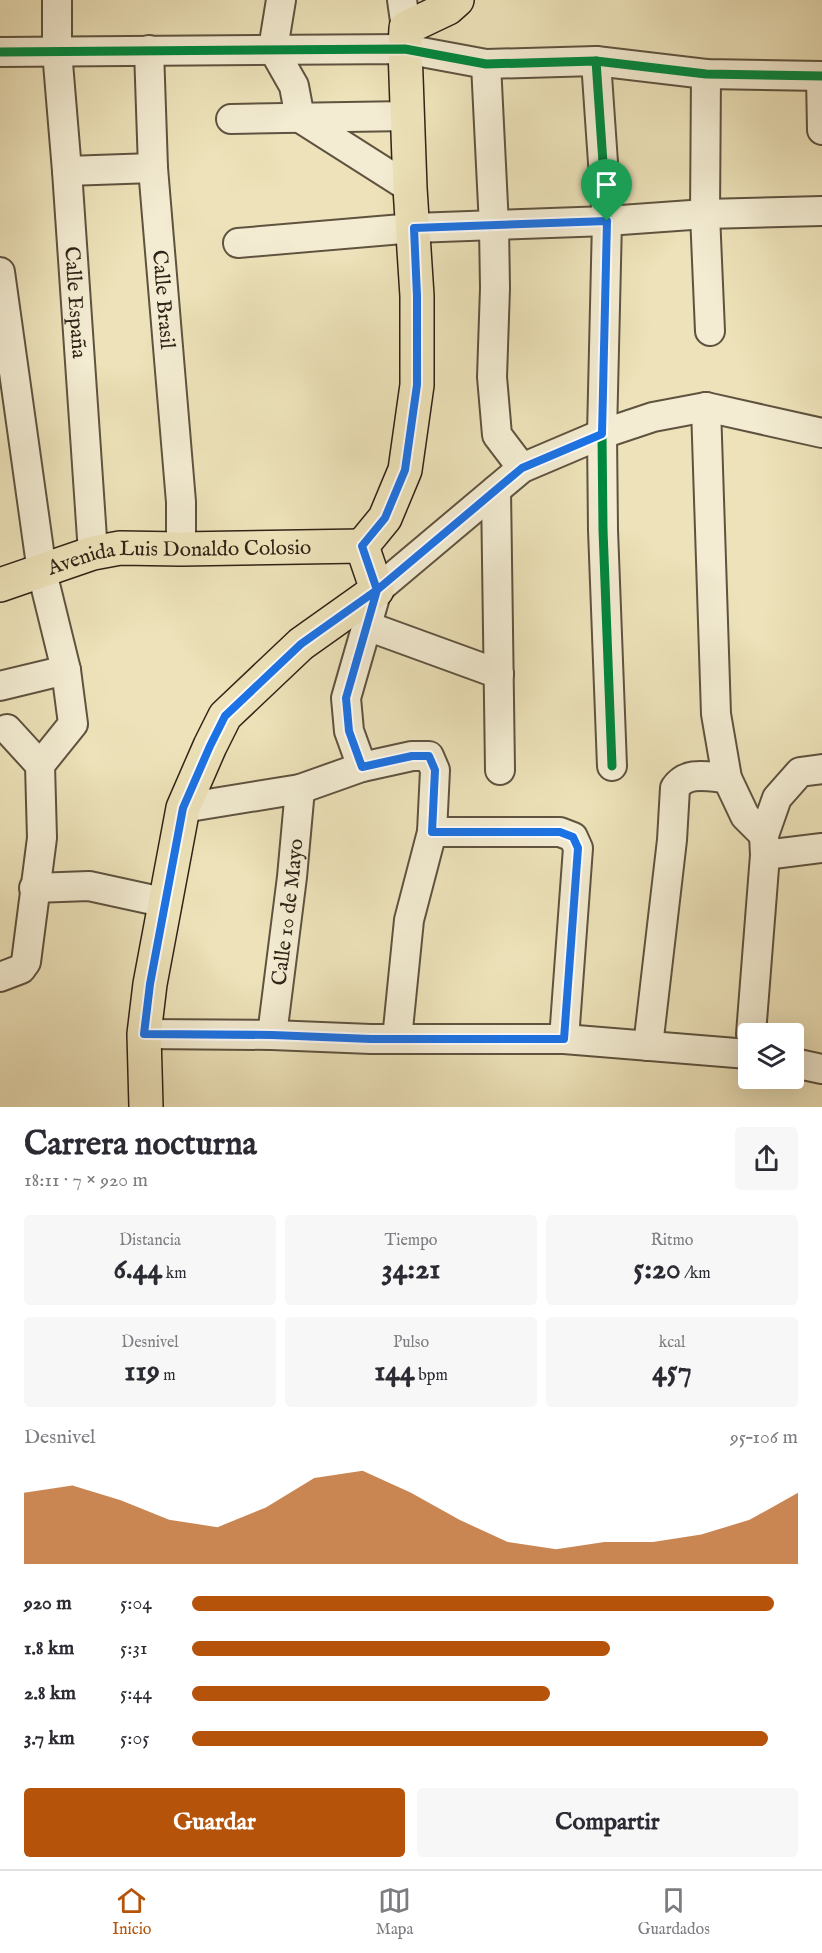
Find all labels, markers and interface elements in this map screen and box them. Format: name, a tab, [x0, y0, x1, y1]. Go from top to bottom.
pin	[581, 159, 632, 221]
icon: arrive	[590, 168, 623, 201]
street label: Calle España	[57, 245, 92, 360]
street label: Calle Brasil	[145, 249, 180, 350]
street label: Avenida Luis Donaldo Colosio	[43, 535, 312, 583]
street label: Calle 10 de Mayo	[266, 837, 310, 987]
map controls	[738, 1023, 804, 1089]
button: layers	[738, 1023, 804, 1089]
text: Carrera nocturna	[24, 1124, 257, 1166]
button: share	[735, 1127, 798, 1190]
text: 18:11 · 7 × 920 m	[24, 1168, 148, 1193]
text: Distancia	[119, 1231, 181, 1251]
text: Tiempo	[385, 1231, 437, 1251]
text: Ritmo	[651, 1231, 693, 1251]
text: 6.44	[113, 1251, 162, 1289]
text: 34:21	[381, 1251, 441, 1289]
text: 5:20	[633, 1251, 681, 1289]
text: km	[162, 1264, 187, 1284]
text: /km	[681, 1264, 711, 1284]
text: Desnivel	[121, 1333, 179, 1353]
text: Pulso	[393, 1333, 429, 1353]
text: kcal	[659, 1333, 685, 1353]
text: 119	[124, 1353, 160, 1391]
text: 144	[374, 1353, 415, 1391]
text: 457	[652, 1353, 692, 1391]
text: m	[160, 1366, 176, 1386]
text: bpm	[415, 1366, 448, 1386]
text: Desnivel	[24, 1425, 96, 1450]
text: 95–106 m	[730, 1425, 798, 1450]
text: 920 m	[24, 1591, 72, 1616]
text: 5:04	[120, 1591, 152, 1616]
text: 1.8 km	[24, 1636, 74, 1661]
text: 5:31	[120, 1636, 147, 1661]
text: 2.8 km	[24, 1681, 76, 1706]
text: 5:44	[120, 1681, 152, 1706]
text: 3.7 km	[24, 1726, 75, 1751]
text: 5:05	[120, 1726, 150, 1751]
button: Guardar	[24, 1788, 405, 1857]
button: Compartir	[417, 1788, 798, 1857]
tab: Inicio	[112, 1884, 151, 1940]
tab: Mapa	[376, 1884, 413, 1940]
tab: Guardados	[638, 1884, 710, 1940]

